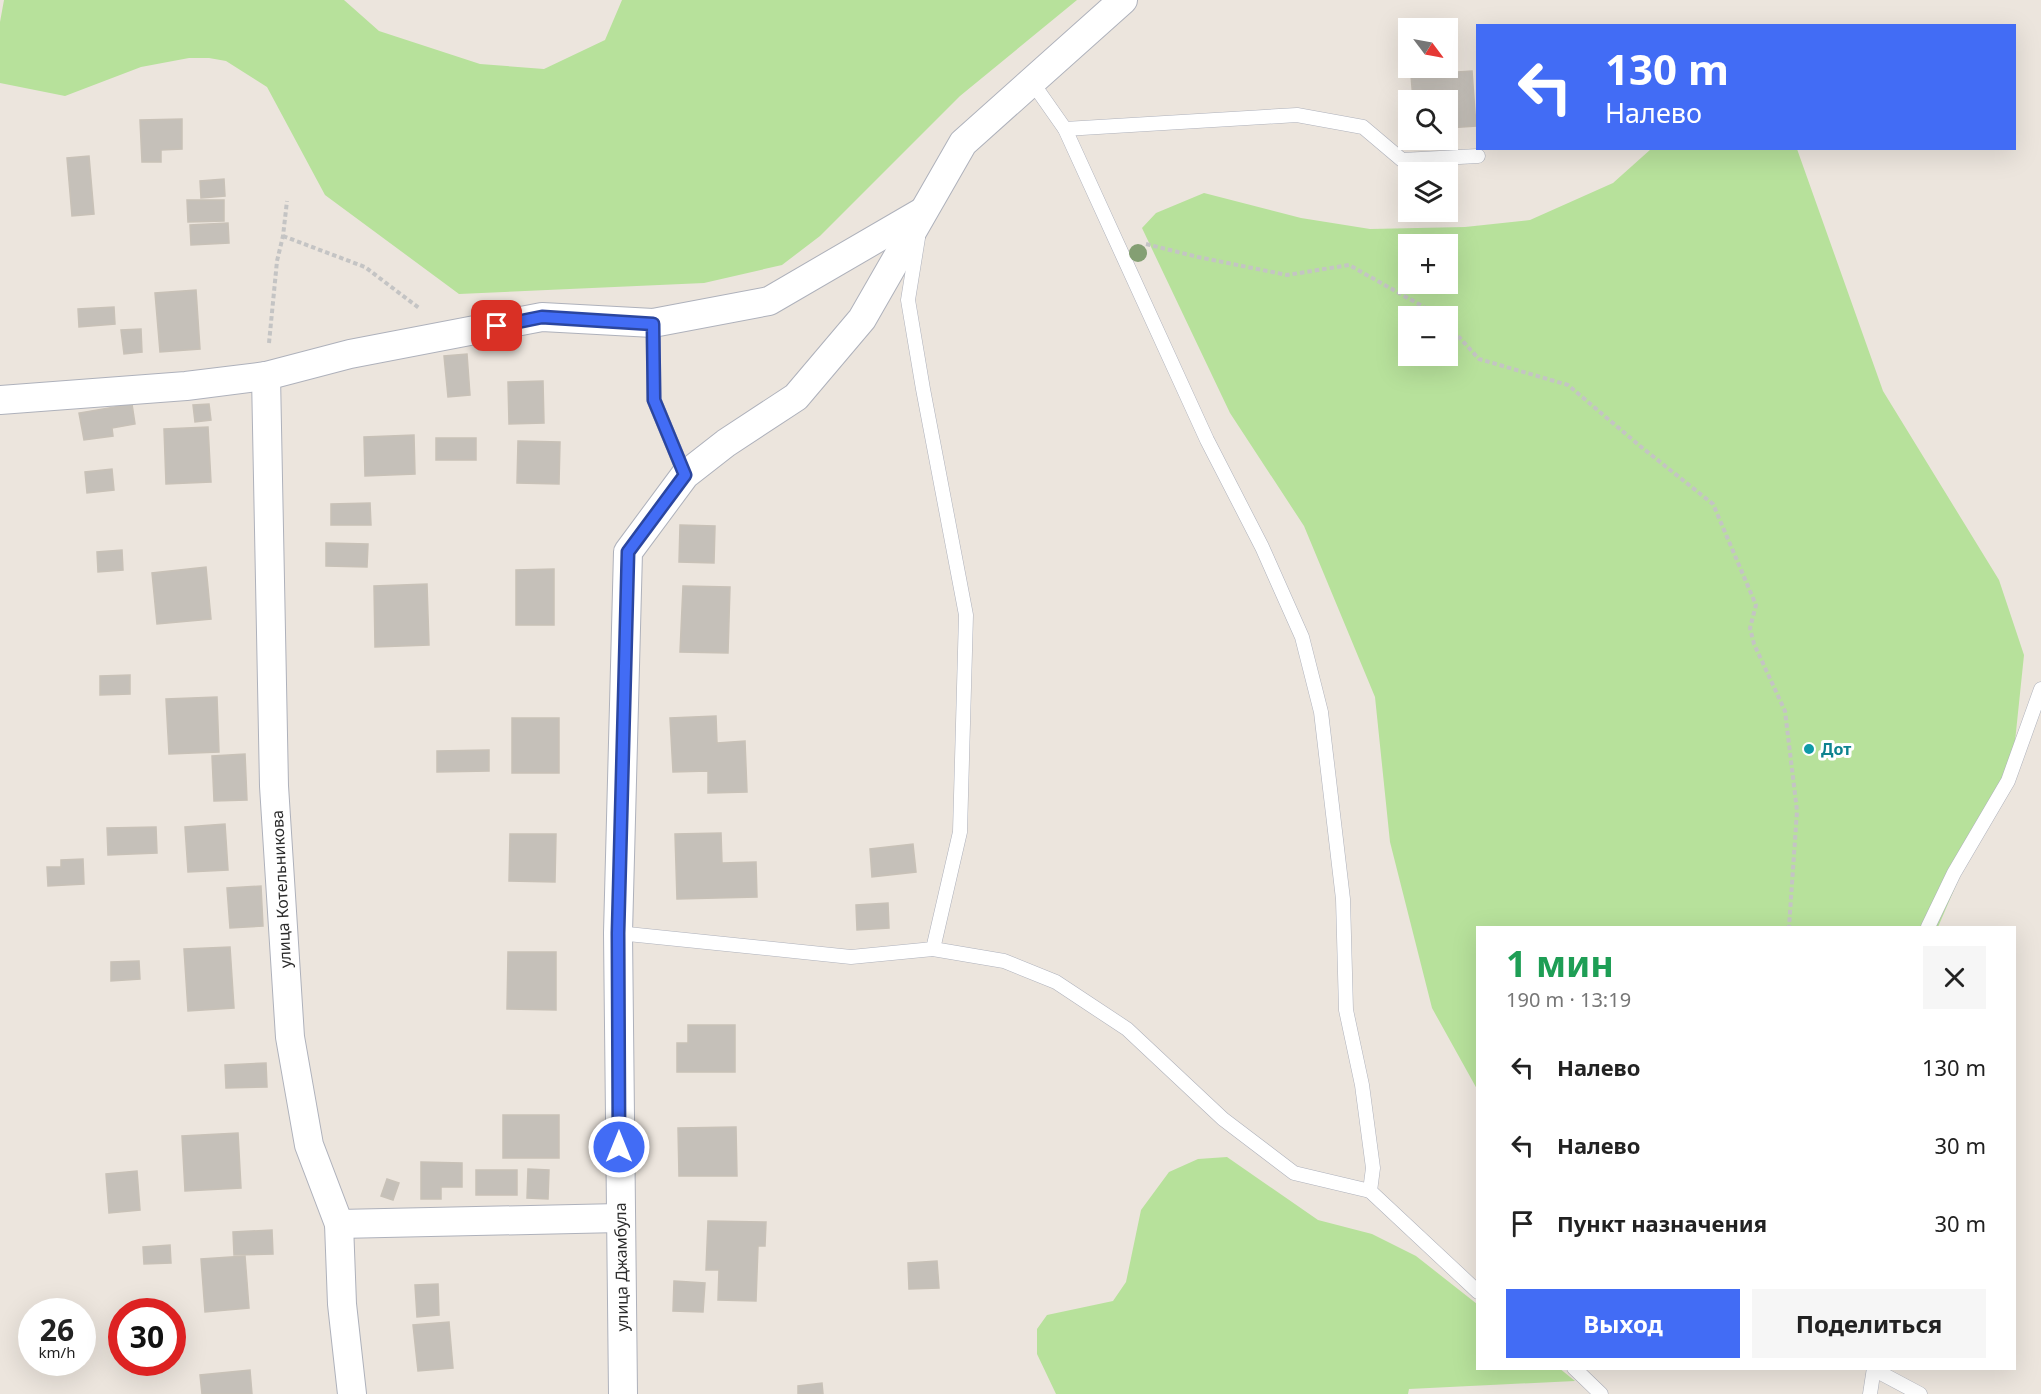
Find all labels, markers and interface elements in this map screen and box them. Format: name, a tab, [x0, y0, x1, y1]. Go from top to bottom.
north arrow	[1398, 18, 1458, 78]
map controls	[1398, 18, 1458, 366]
text: 130 m	[1605, 40, 1729, 97]
icon: left	[1506, 48, 1584, 126]
button: search	[1398, 90, 1458, 150]
text: Налево	[1605, 94, 1702, 131]
button: layers	[1398, 162, 1458, 222]
button: +	[1398, 234, 1458, 294]
pin	[471, 300, 522, 351]
button: −	[1398, 306, 1458, 366]
icon: arrive	[480, 309, 513, 342]
place label: Дот	[1821, 738, 1851, 760]
marker: Дот	[1802, 742, 1816, 756]
street label: улица Котельникова	[266, 809, 296, 969]
text: 1 мин	[1506, 939, 1614, 988]
button: close	[1923, 946, 1986, 1009]
text: 190 m · 13:19	[1506, 986, 1631, 1013]
icon: left	[1506, 1051, 1539, 1084]
text: Налево	[1557, 1052, 1640, 1082]
text: 130 m	[1922, 1052, 1986, 1082]
position arrow	[587, 1115, 651, 1179]
icon: left	[1506, 1129, 1539, 1162]
text: Налево	[1557, 1130, 1640, 1160]
text: 30 m	[1935, 1130, 1986, 1160]
street label: улица Джамбула	[609, 1202, 633, 1332]
icon: arrive	[1506, 1207, 1539, 1240]
text: Пункт назначения	[1557, 1208, 1767, 1238]
text: 30 m	[1935, 1208, 1986, 1238]
button: Выход	[1506, 1289, 1740, 1358]
button: Поделиться	[1752, 1289, 1986, 1358]
speed limit sign: 30	[108, 1298, 186, 1376]
text: 26	[40, 1309, 74, 1350]
text: km/h	[39, 1342, 75, 1362]

